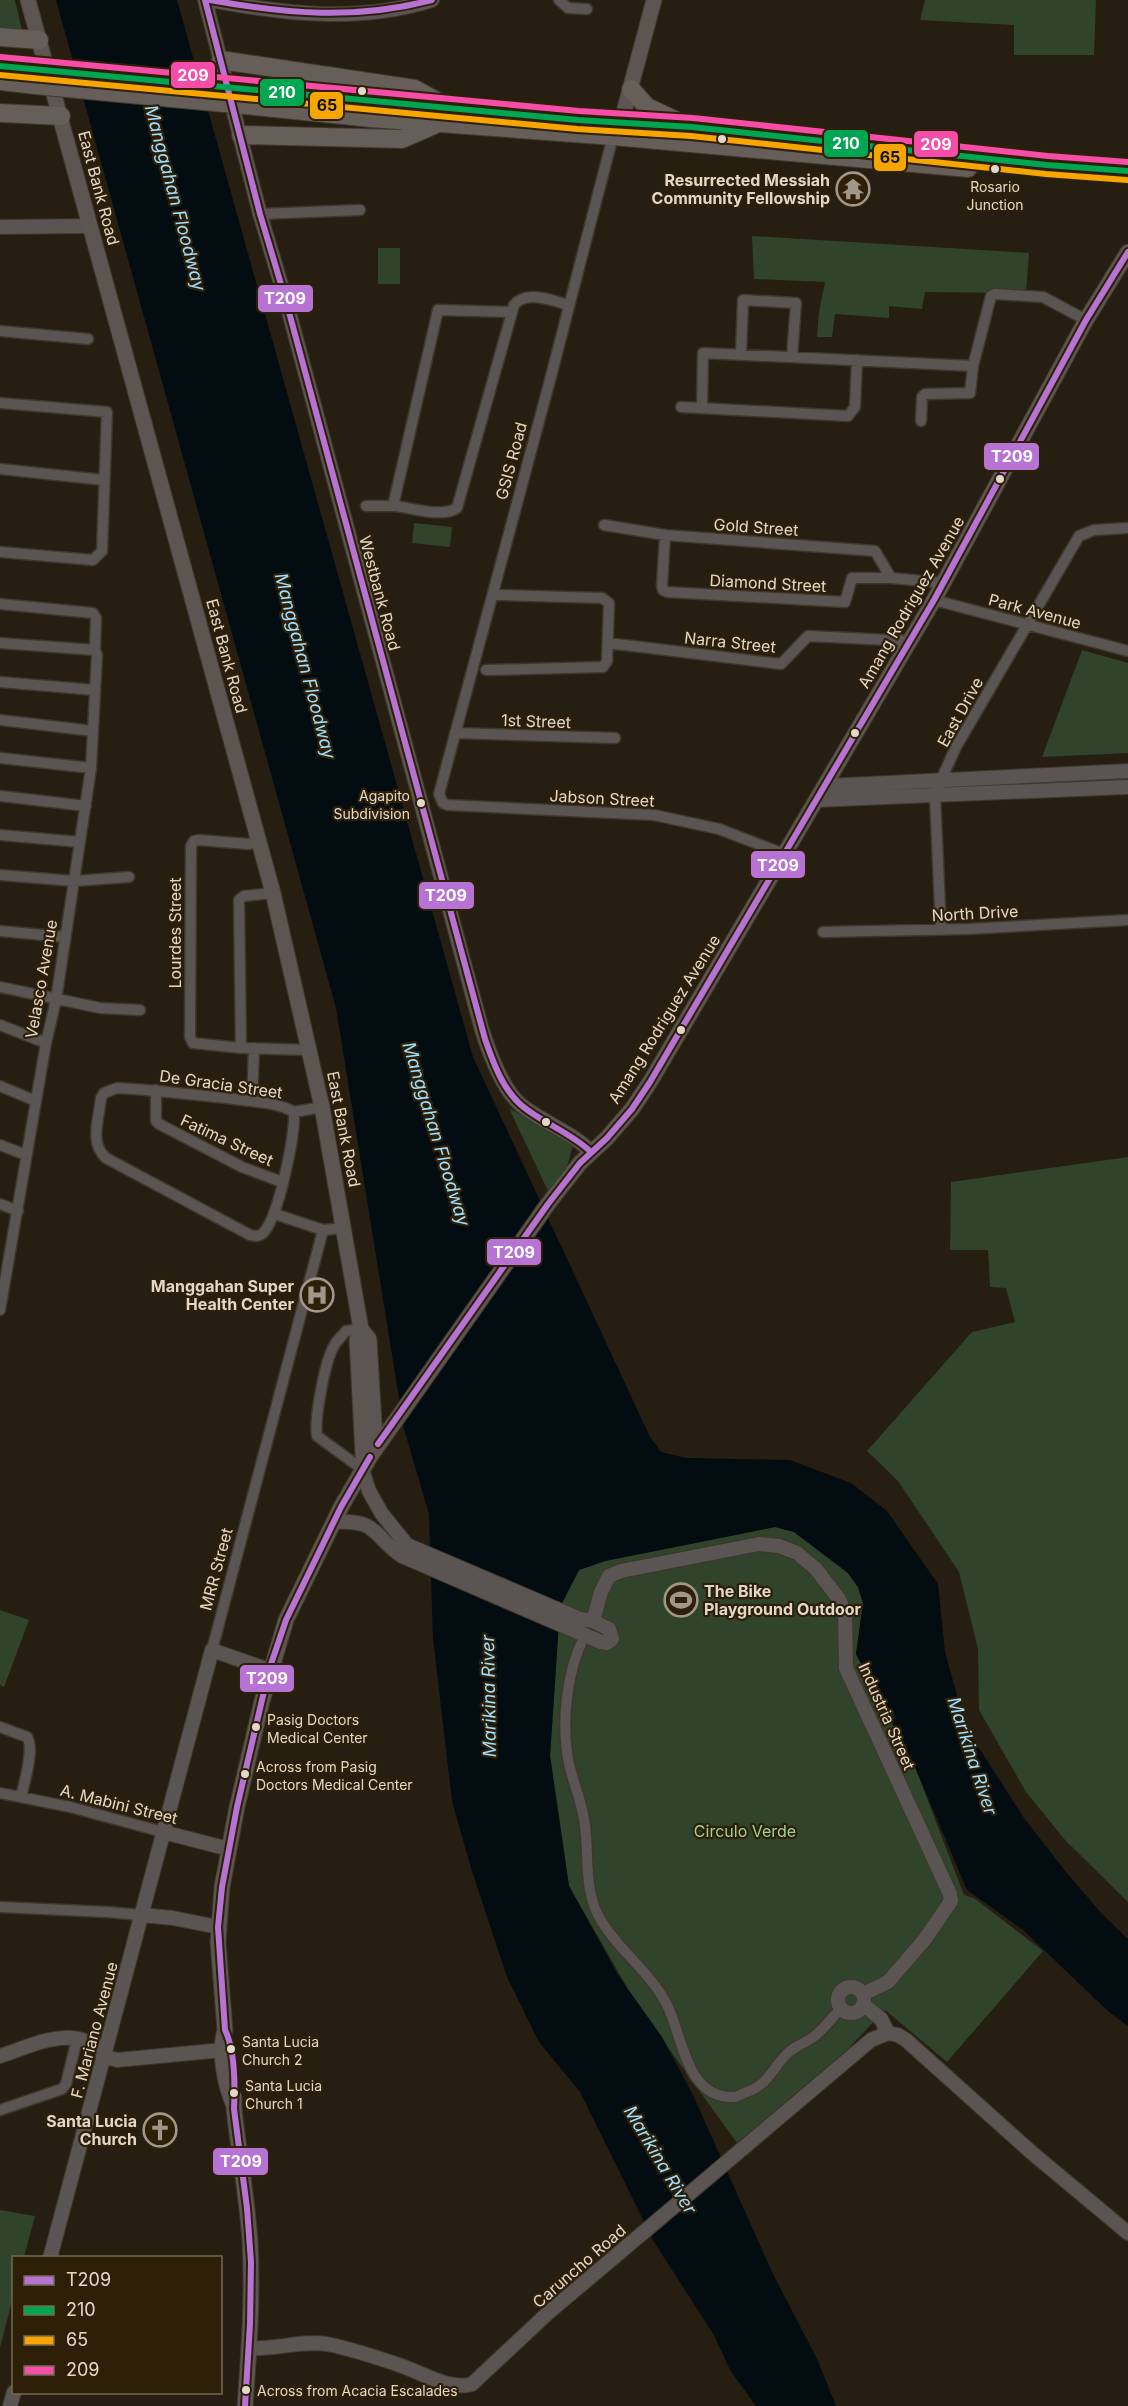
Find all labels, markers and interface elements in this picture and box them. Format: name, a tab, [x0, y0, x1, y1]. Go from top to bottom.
line badge: 209	[170, 61, 216, 89]
text: 209	[177, 65, 209, 85]
line badge: 210	[259, 78, 305, 107]
text: 210	[268, 82, 296, 102]
unlabelled marker	[356, 85, 368, 97]
line badge: 65	[309, 91, 344, 120]
text: 65	[317, 95, 337, 115]
water label: Manggahan Floodway	[141, 103, 211, 294]
street label: East Bank Road	[74, 129, 124, 247]
line badge: 210	[823, 129, 869, 158]
line badge: 209	[913, 130, 959, 158]
unlabelled marker	[716, 133, 728, 145]
text: 210	[832, 133, 860, 153]
text: 209	[920, 134, 952, 154]
line badge: 65	[873, 143, 907, 172]
text: 65	[880, 147, 900, 167]
marker: Rosario Junction	[989, 163, 1001, 175]
place label: Resurrected Messiah Community Fellowship	[652, 170, 830, 208]
temple icon: Resurrected Messiah Community Fellowship	[835, 171, 871, 207]
place label: Rosario Junction	[966, 178, 1024, 213]
line badge: T209	[257, 284, 314, 313]
text: T209	[264, 288, 306, 308]
street label: GSIS Road	[491, 420, 531, 502]
line badge: T209	[983, 442, 1040, 471]
text: T209	[991, 446, 1033, 466]
unlabelled marker	[994, 473, 1006, 485]
street label: Amang Rodriguez Avenue	[854, 512, 968, 692]
street label: Gold Street	[713, 514, 799, 540]
street label: Westbank Road	[355, 533, 405, 653]
street label: Diamond Street	[709, 570, 827, 596]
water label: Manggahan Floodway	[271, 571, 341, 762]
street label: Park Avenue	[987, 589, 1083, 633]
street label: East Bank Road	[202, 597, 252, 715]
street label: Narra Street	[683, 627, 777, 657]
street label: East Drive	[933, 674, 987, 750]
street label: 1st Street	[501, 710, 571, 732]
unlabelled marker	[849, 727, 861, 739]
street label: Jabson Street	[549, 785, 655, 811]
place label: Agapito Subdivision	[333, 787, 410, 822]
marker: Agapito Subdivision	[415, 797, 427, 809]
line badge: T209	[750, 850, 806, 879]
text: T209	[757, 855, 799, 875]
street label: Lourdes Street	[165, 877, 185, 989]
line badge: T209	[418, 881, 475, 910]
text: T209	[425, 885, 467, 905]
street label: North Drive	[931, 901, 1019, 925]
street label: Velasco Avenue	[21, 918, 61, 1040]
street label: Amang Rodriguez Avenue	[604, 931, 724, 1107]
unlabelled marker	[675, 1024, 687, 1036]
water label: Manggahan Floodway	[398, 1039, 475, 1229]
street label: De Gracia Street	[158, 1065, 284, 1103]
street label: East Bank Road	[323, 1069, 365, 1189]
street label: Fatima Street	[178, 1110, 276, 1170]
unlabelled marker	[540, 1116, 552, 1128]
line badge: T209	[486, 1238, 542, 1266]
text: T209	[493, 1242, 535, 1262]
place label: Manggahan Super Health Center	[151, 1276, 294, 1314]
hospital icon: Manggahan Super Health Center	[299, 1277, 335, 1313]
street label: MRR Street	[195, 1526, 237, 1612]
place label: The Bike Playground Outdoor	[704, 1581, 862, 1619]
sports icon: The Bike Playground Outdoor	[663, 1582, 699, 1618]
water label: Marikina River	[477, 1633, 500, 1757]
street label: Industria Street	[854, 1659, 920, 1773]
line badge: T209	[239, 1664, 295, 1693]
text: T209	[246, 1668, 288, 1688]
water label: Marikina River	[944, 1694, 1002, 1819]
place label: Pasig Doctors Medical Center	[267, 1711, 368, 1746]
marker: Pasig Doctors Medical Center	[250, 1721, 262, 1733]
place label: Across from Pasig Doctors Medical Center	[256, 1758, 413, 1793]
marker: Across from Pasig Doctors Medical Center	[239, 1768, 251, 1780]
street label: A. Mabini Street	[58, 1780, 180, 1828]
park label: Circulo Verde	[694, 1821, 796, 1841]
street label: F. Mariano Avenue	[66, 1960, 122, 2100]
place label: Santa Lucia Church 2	[242, 2033, 319, 2068]
marker: Santa Lucia Church 2	[225, 2043, 237, 2055]
place label: Santa Lucia Church 1	[245, 2077, 322, 2112]
marker: Santa Lucia Church 1	[228, 2087, 240, 2099]
water label: Marikina River	[620, 2102, 702, 2219]
place label: Santa Lucia Church	[46, 2111, 137, 2149]
church icon: Santa Lucia Church	[142, 2112, 178, 2148]
line badge: T209	[212, 2147, 269, 2176]
text: T209	[220, 2151, 262, 2171]
street label: Caruncho Road	[528, 2220, 630, 2312]
legend	[12, 2256, 222, 2394]
text: T209	[66, 2269, 111, 2290]
text: 210	[66, 2299, 96, 2320]
text: 65	[66, 2329, 88, 2350]
text: 209	[66, 2359, 100, 2380]
place label: Across from Acacia Escalades	[257, 2382, 458, 2399]
marker: Across from Acacia Escalades	[240, 2384, 252, 2396]

